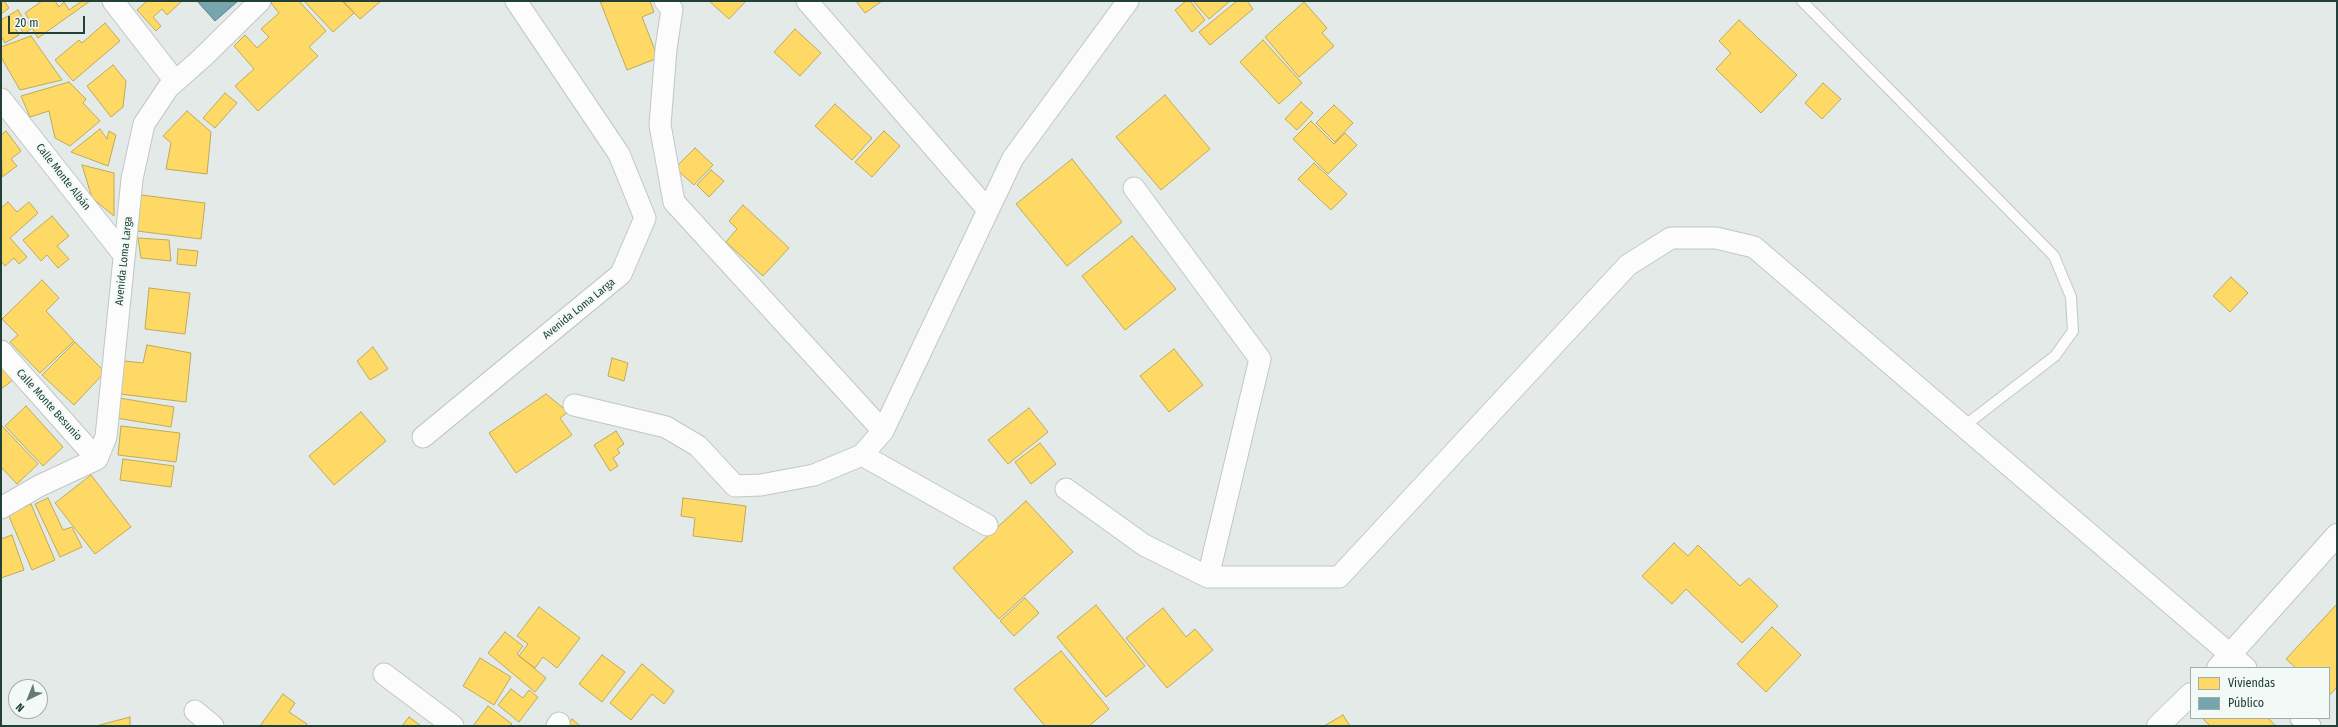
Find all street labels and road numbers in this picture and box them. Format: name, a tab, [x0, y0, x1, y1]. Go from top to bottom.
street label: Calle Monte Albán	[33, 141, 93, 213]
street label: Avenida Loma Larga	[113, 216, 135, 306]
street label: Avenida Loma Larga	[540, 276, 618, 342]
street label: Calle Monte Besunio	[13, 367, 85, 443]

